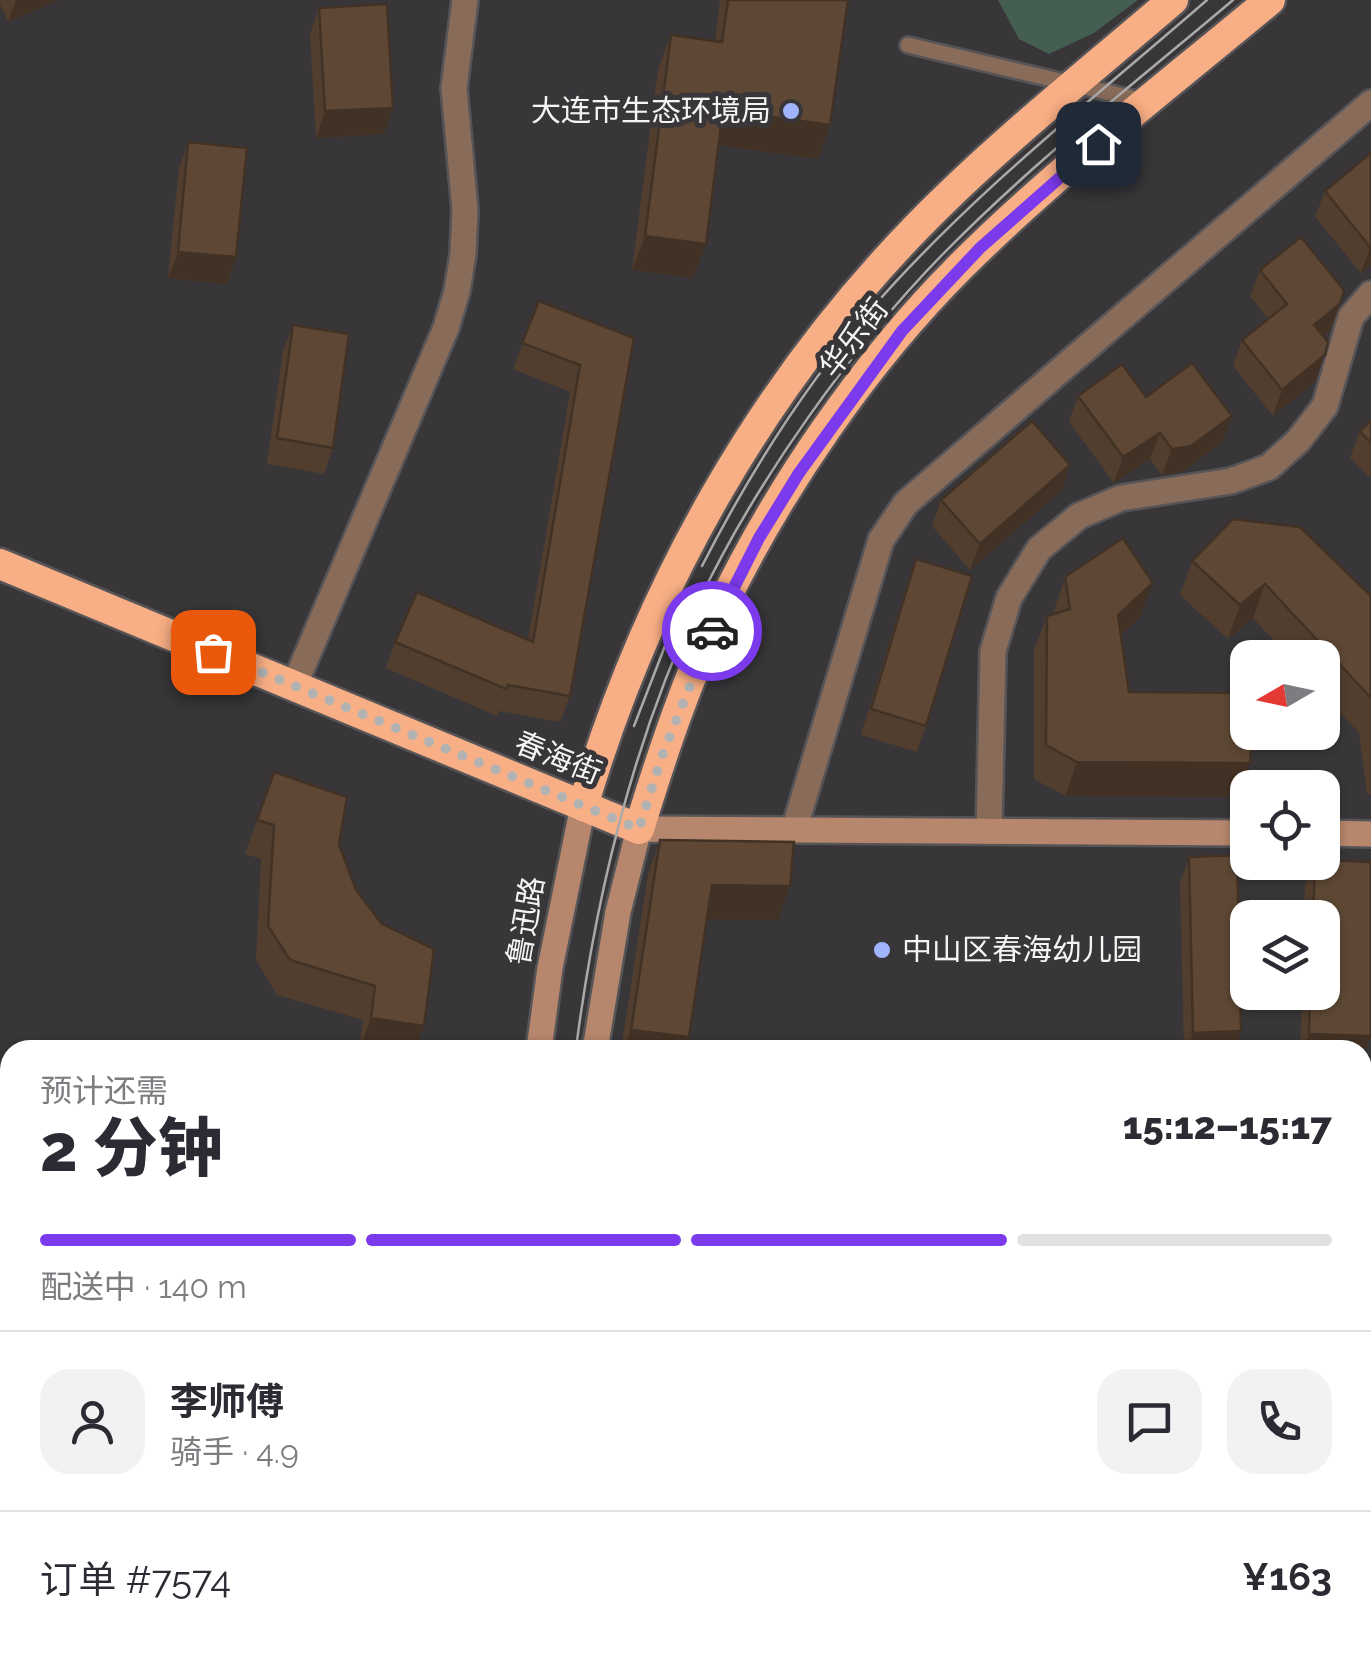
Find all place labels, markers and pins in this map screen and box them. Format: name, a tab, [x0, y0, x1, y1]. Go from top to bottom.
place label: 大连市生态环境局	[531, 93, 771, 128]
marker: 大连市生态环境局	[780, 100, 802, 122]
pin	[1056, 102, 1141, 187]
pin	[171, 610, 256, 695]
place label: 中山区春海幼儿园	[902, 932, 1142, 967]
marker: 中山区春海幼儿园	[871, 939, 893, 961]

